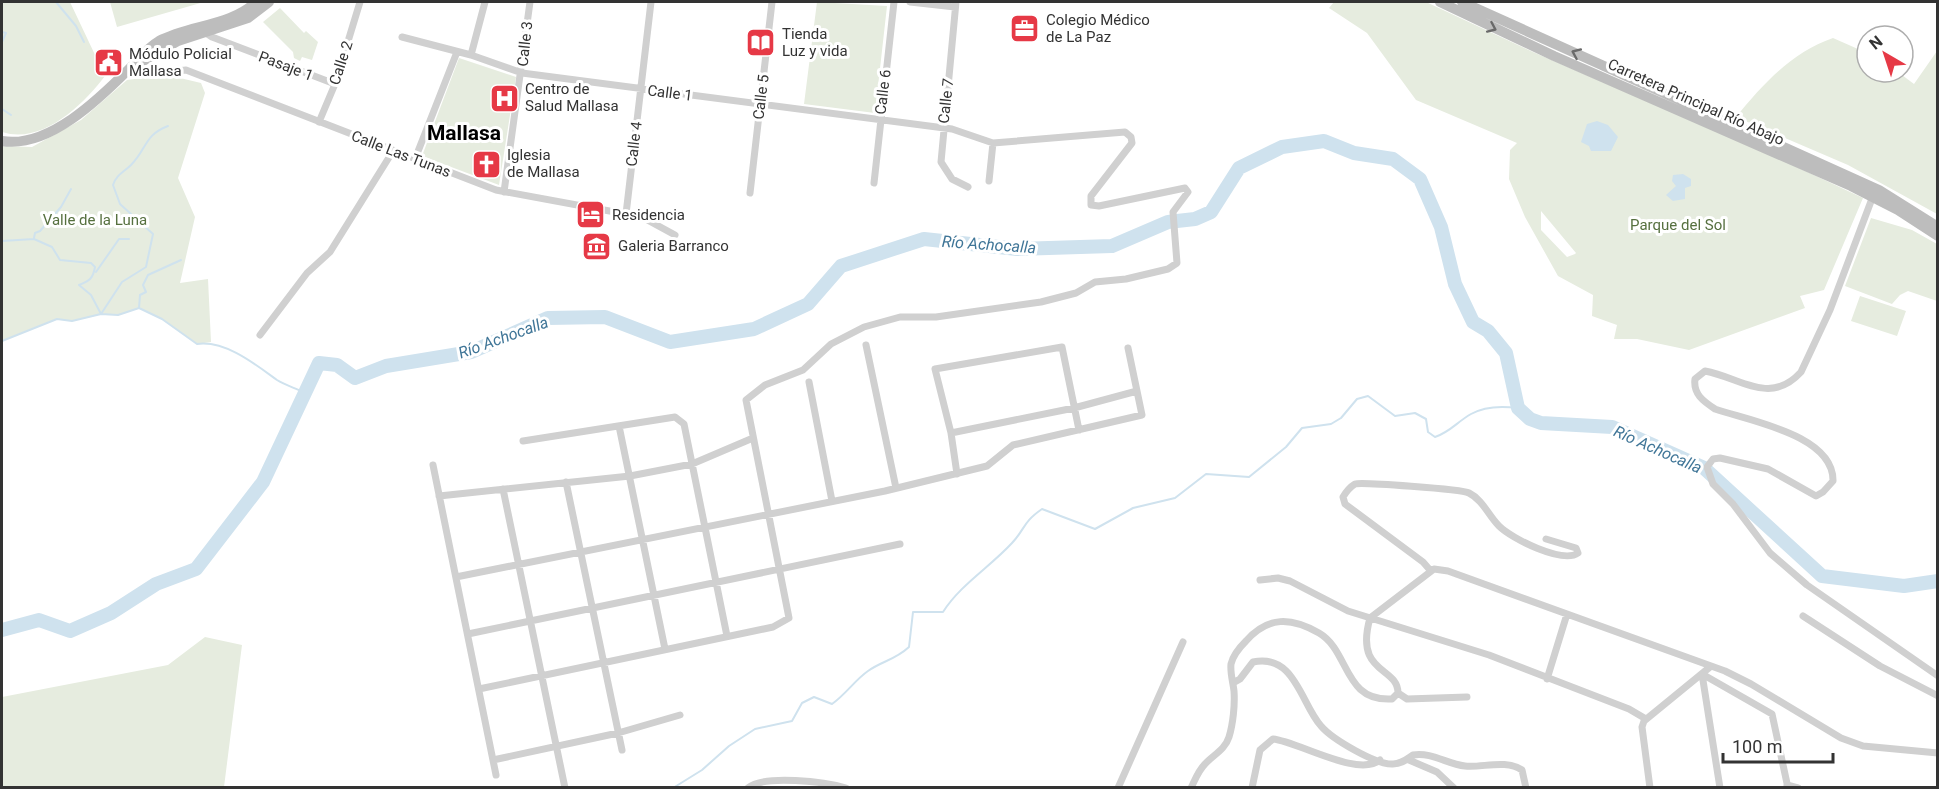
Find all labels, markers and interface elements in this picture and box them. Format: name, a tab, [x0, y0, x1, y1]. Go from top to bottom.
place label: Colegio Médico de La Paz	[1046, 11, 1150, 46]
office icon: Colegio Médico de La Paz	[1009, 13, 1041, 45]
street label: Calle 3	[514, 21, 536, 67]
one-way arrow	[1486, 21, 1497, 33]
north arrow	[1855, 24, 1915, 84]
place label: Tienda Luz y vida	[782, 25, 848, 60]
library icon: Tienda Luz y vida	[745, 27, 777, 59]
text: N	[1866, 32, 1886, 54]
street label: Calle 2	[325, 39, 357, 87]
place label: Módulo Policial Mallasa	[129, 45, 232, 80]
public building icon: Módulo Policial Mallasa	[92, 47, 124, 79]
street label: Pasaje 1	[256, 47, 316, 85]
one-way arrow	[1572, 49, 1583, 61]
street label: Carretera Principal Río Abajo	[1605, 55, 1787, 149]
street label: Calle 6	[871, 68, 895, 116]
street label: Calle 5	[749, 73, 773, 121]
street label: Calle 7	[935, 78, 957, 124]
place label: Centro de Salud Mallasa	[525, 80, 619, 115]
street label: Calle 1	[646, 81, 694, 105]
hospital icon: Centro de Salud Mallasa	[488, 82, 520, 114]
street label: Calle 4	[622, 120, 646, 168]
district label: Mallasa	[427, 121, 501, 145]
street label: Calle Las Tunas	[349, 127, 453, 181]
place label: Iglesia de Mallasa	[507, 146, 580, 181]
church icon: Iglesia de Mallasa	[470, 148, 502, 180]
hotel icon: Residencia	[575, 199, 607, 231]
place label: Residencia	[612, 206, 685, 224]
park label: Valle de la Luna	[43, 211, 147, 229]
park label: Parque del Sol	[1630, 216, 1726, 234]
museum icon: Galeria Barranco	[581, 230, 613, 262]
water label: Río Achocalla	[941, 232, 1037, 257]
place label: Galeria Barranco	[618, 237, 729, 255]
water label: Río Achocalla	[456, 312, 551, 363]
water label: Río Achocalla	[1611, 422, 1705, 477]
scale bar	[1723, 726, 1832, 764]
text: 100 m	[1732, 736, 1783, 757]

